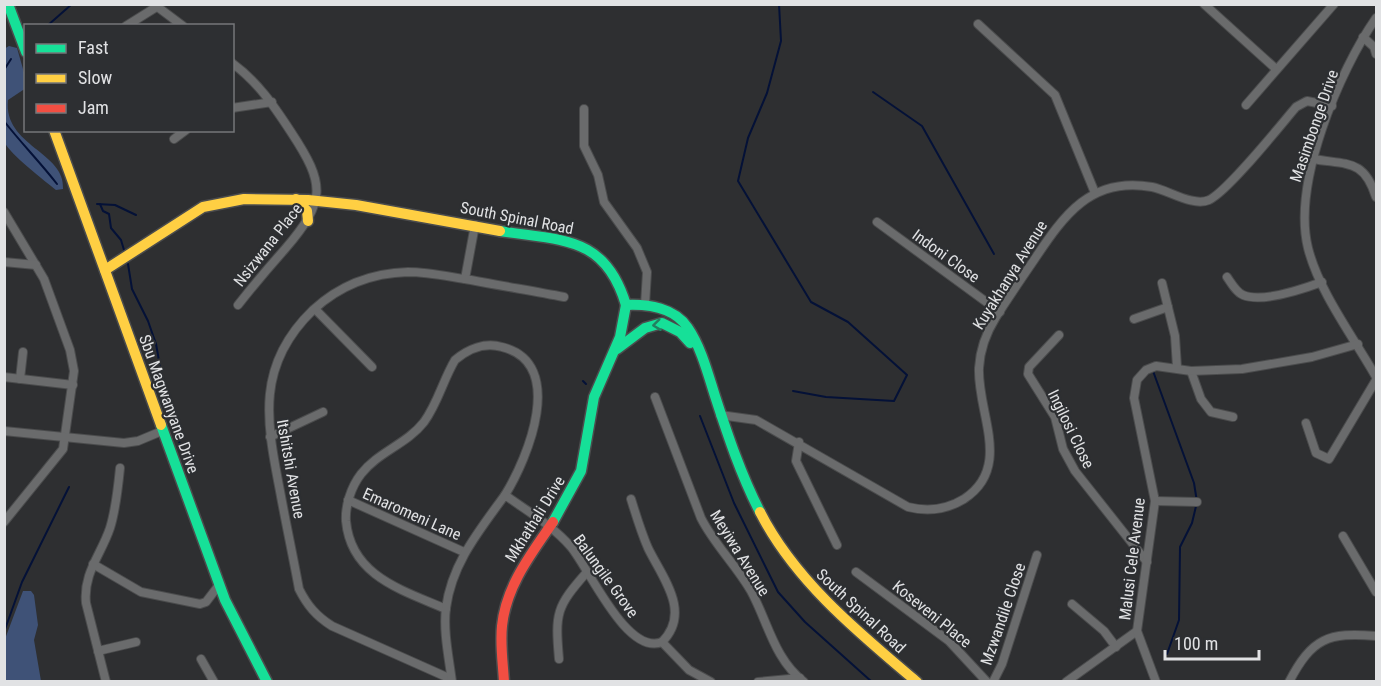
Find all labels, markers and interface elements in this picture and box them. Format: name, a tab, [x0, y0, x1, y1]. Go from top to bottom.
legend	[24, 24, 234, 132]
text: Fast	[78, 37, 109, 58]
text: Slow	[78, 67, 113, 88]
street label: Masimbonge Drive	[1286, 67, 1342, 185]
text: Jam	[78, 97, 109, 118]
street label: South Spinal Road	[459, 198, 575, 238]
street label: Nsizwana Place	[230, 200, 306, 290]
street label: Kuyakhanya Avenue	[969, 217, 1051, 333]
street label: Indoni Close	[909, 225, 983, 287]
one-way arrow	[653, 318, 662, 330]
street label: Sbu Magwanyane Drive	[135, 332, 203, 476]
street label: Ingilosi Close	[1044, 387, 1098, 471]
street label: Itshitshi Avenue	[273, 418, 309, 520]
street label: Mkhathali Drive	[501, 473, 569, 565]
street label: Emaromeni Lane	[360, 484, 464, 544]
street label: Malusi Cele Avenue	[1115, 497, 1149, 621]
street label: Meyiwa Avenue	[706, 507, 774, 599]
street label: Balungile Grove	[569, 531, 643, 621]
street label: Mzwandile Close	[977, 560, 1029, 668]
street label: South Spinal Road	[812, 565, 910, 657]
street label: Koseveni Place	[889, 577, 975, 651]
scale bar	[1165, 623, 1260, 661]
text: 100 m	[1174, 633, 1218, 654]

